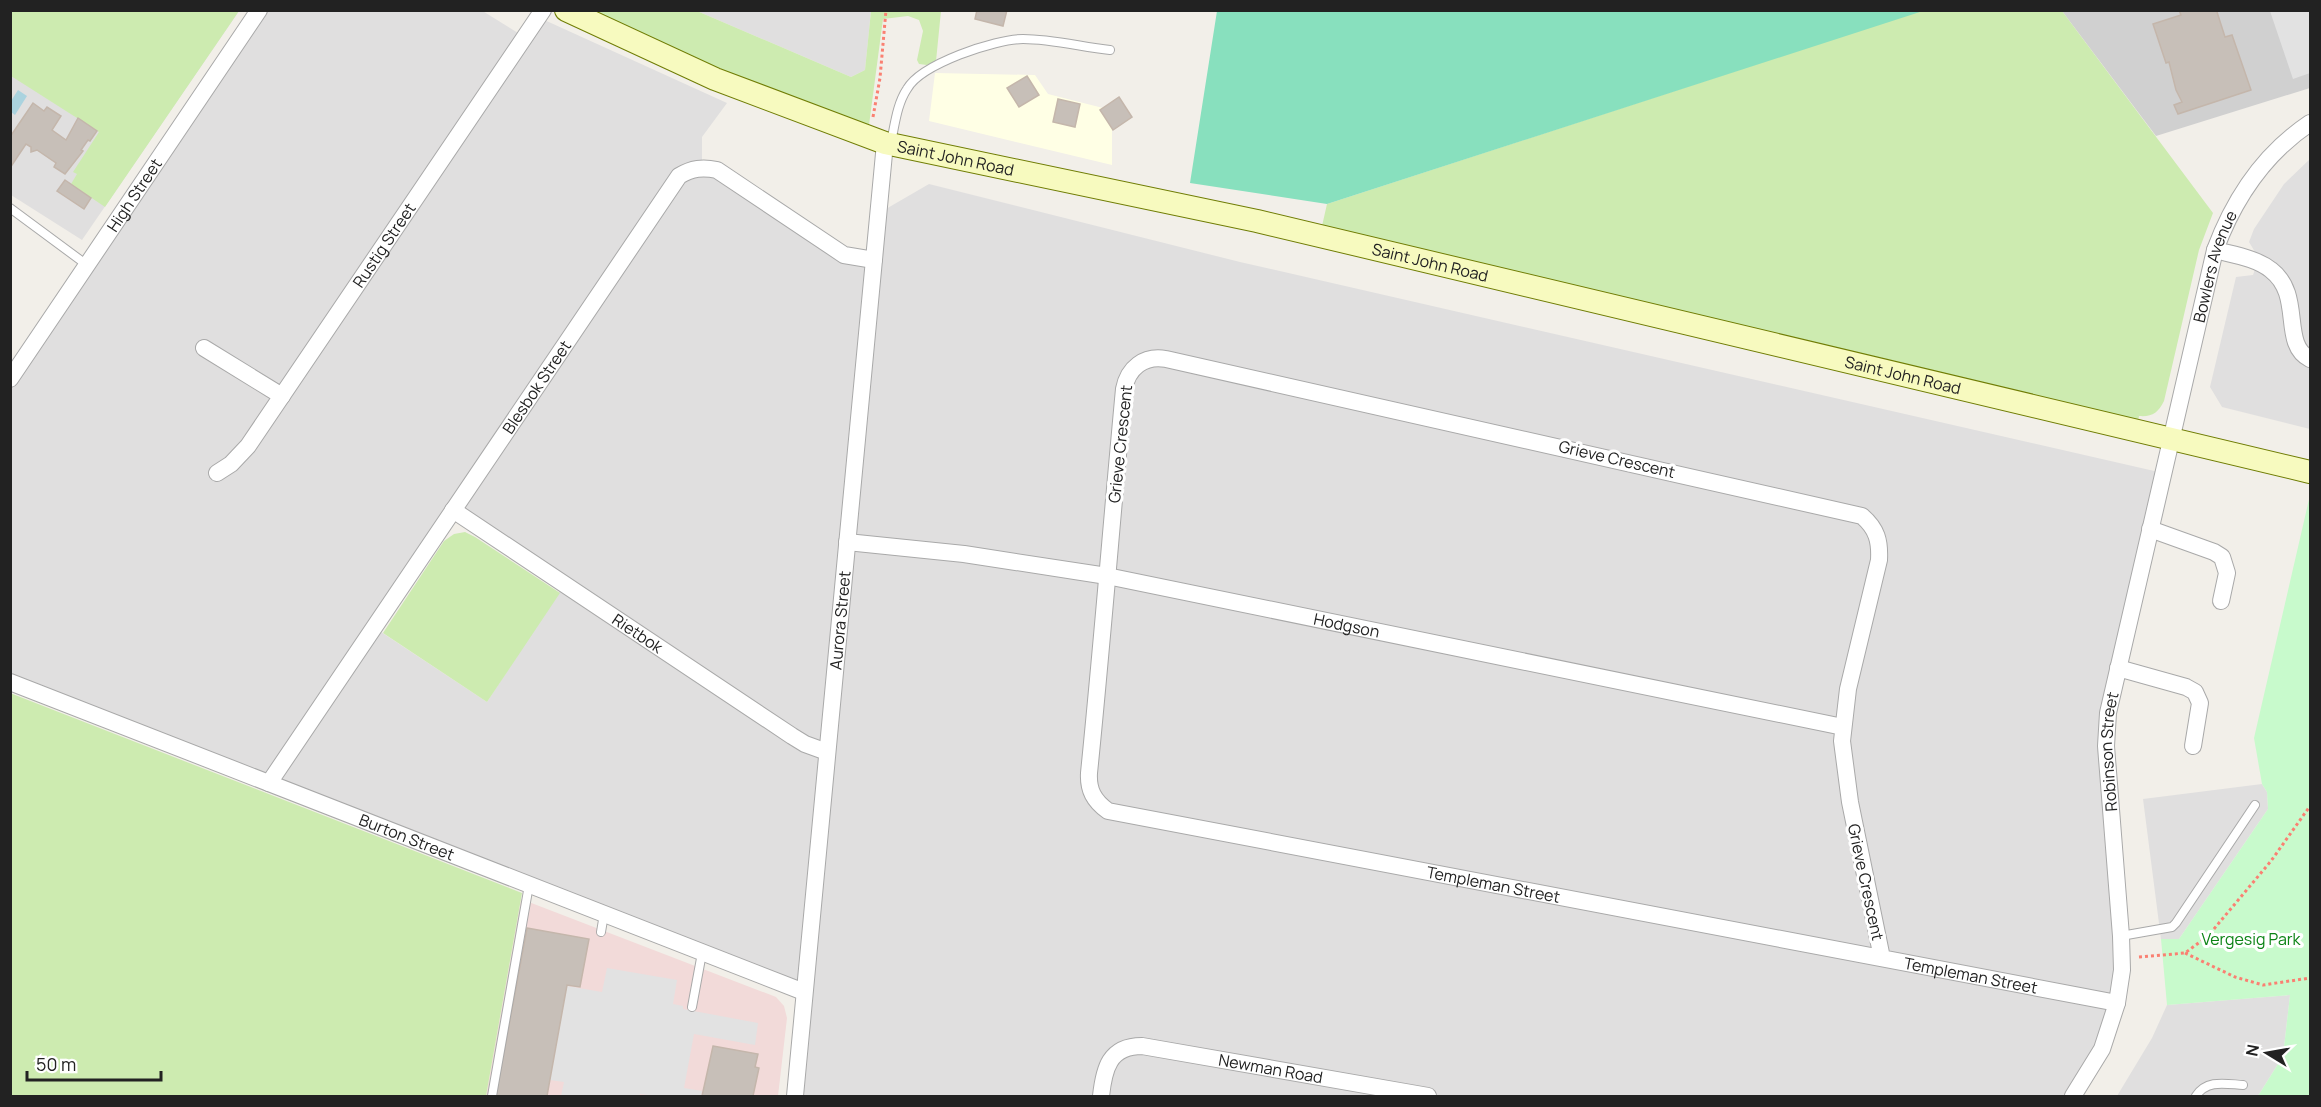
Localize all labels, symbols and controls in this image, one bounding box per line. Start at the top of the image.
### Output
street label: Saint John Road [895,135,1016,181]
street label: High Street [102,154,167,236]
street label: Rustig Street [347,198,420,292]
street label: Bowlers Avenue [2188,206,2242,325]
street label: Saint John Road [1370,238,1491,287]
street label: Blesbok Street [497,336,576,438]
street label: Saint John Road [1843,351,1963,399]
street label: Grieve Crescent [1103,384,1137,504]
street label: Grieve Crescent [1557,435,1677,483]
street label: Aurora Street [824,570,856,671]
street label: Rietbok [608,608,668,659]
street label: Hodgson [1312,608,1382,643]
street label: Robinson Street [2095,690,2124,812]
street label: Burton Street [356,808,458,865]
street label: Grieve Crescent [1843,822,1889,942]
street label: Templeman Street [1425,861,1562,908]
park label: Vergesig Park [2201,928,2302,950]
street label: Templeman Street [1902,952,2039,999]
north arrow [2237,1023,2297,1083]
text: N [2240,1042,2264,1058]
scale bar [27,1044,160,1082]
street label: Newman Road [1217,1049,1325,1088]
text: 50 m [36,1052,76,1076]

